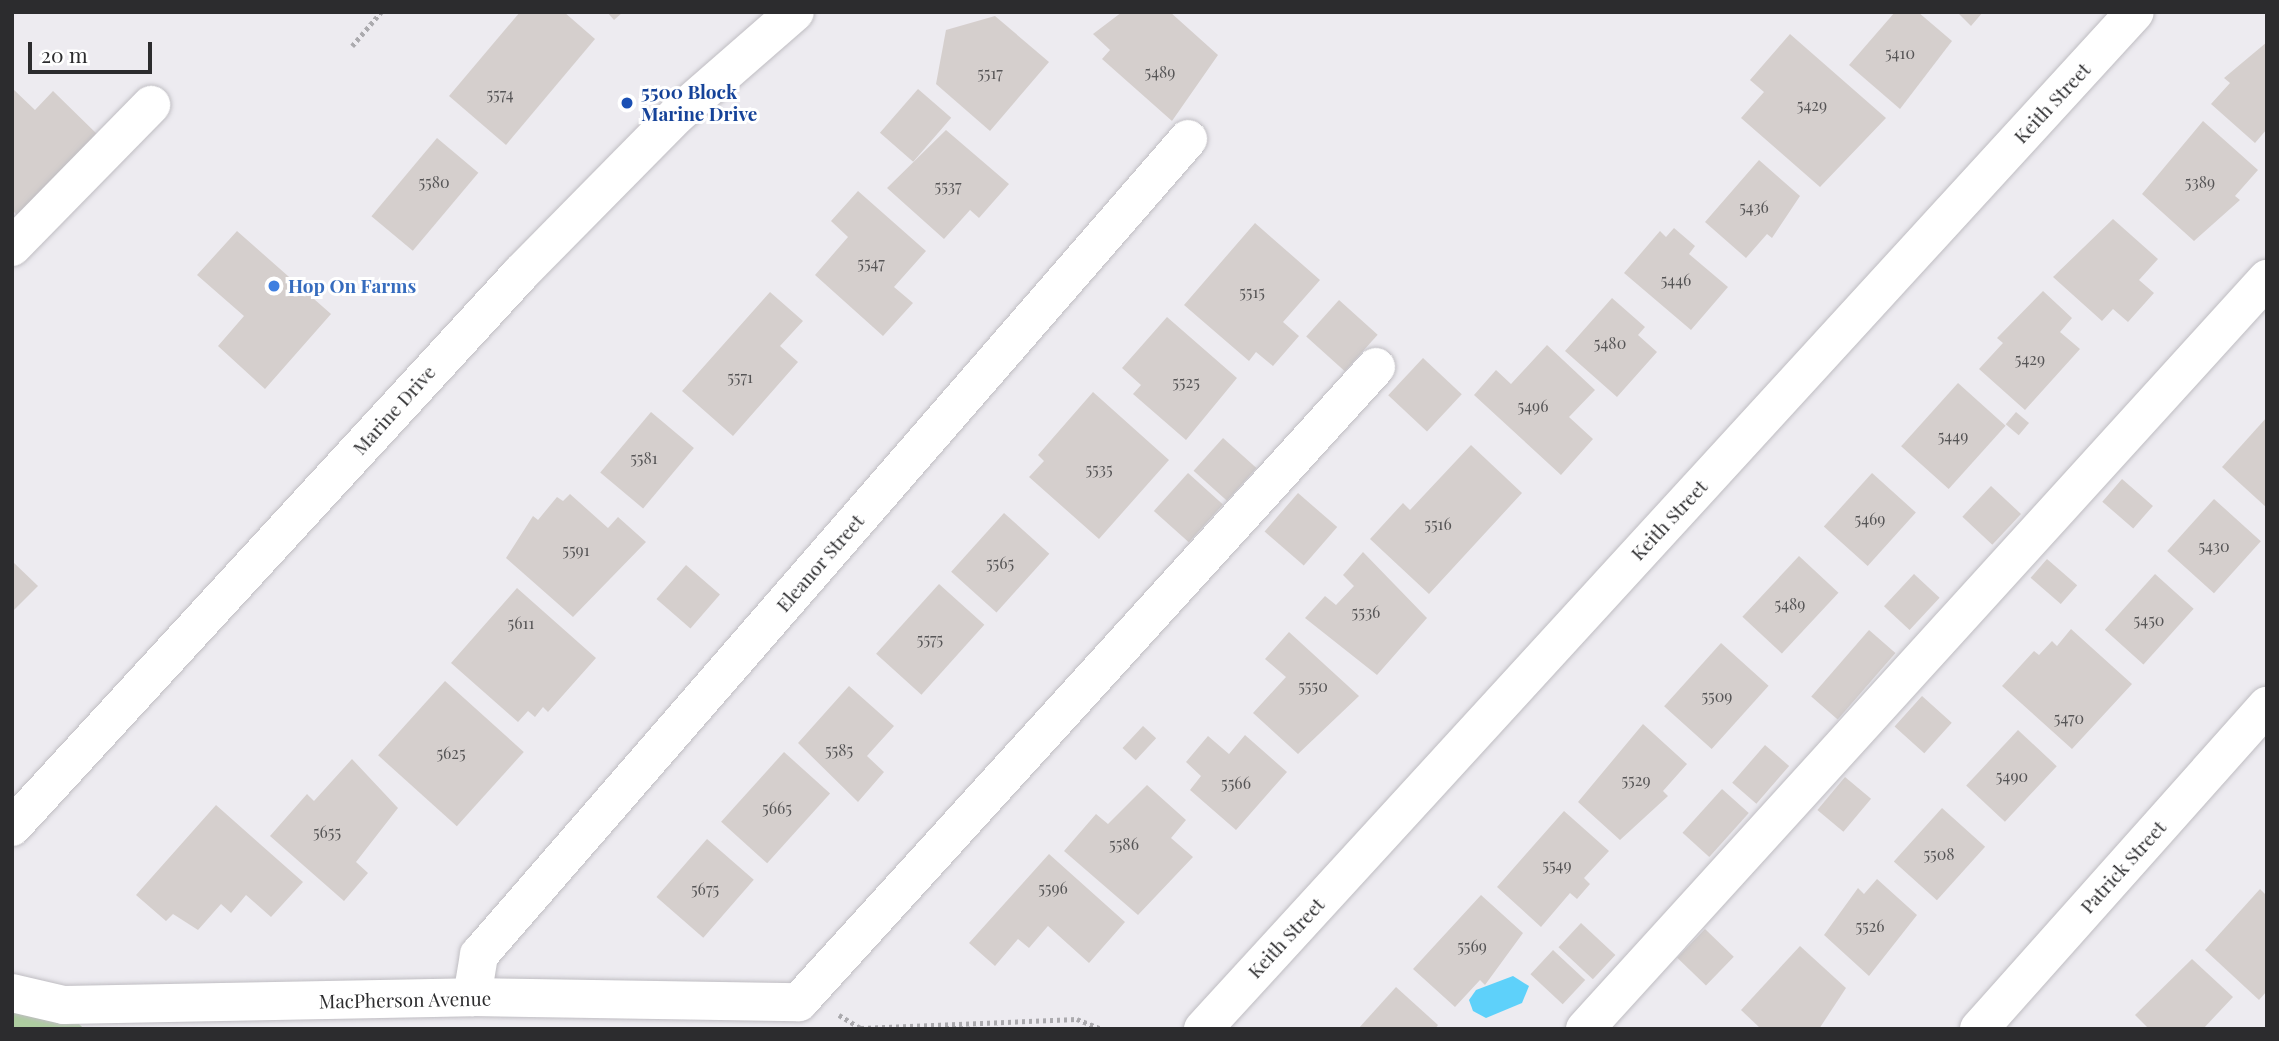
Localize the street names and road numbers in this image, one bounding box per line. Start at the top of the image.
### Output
street label: Keith Street [2009,58,2095,148]
street label: Marine Drive [348,361,440,459]
street label: Keith Street [1626,475,1712,565]
street label: Eleanor Street [771,510,869,616]
street label: Patrick Street [2076,816,2170,918]
street label: Keith Street [1243,893,1329,983]
street label: MacPherson Avenue [318,987,492,1013]

